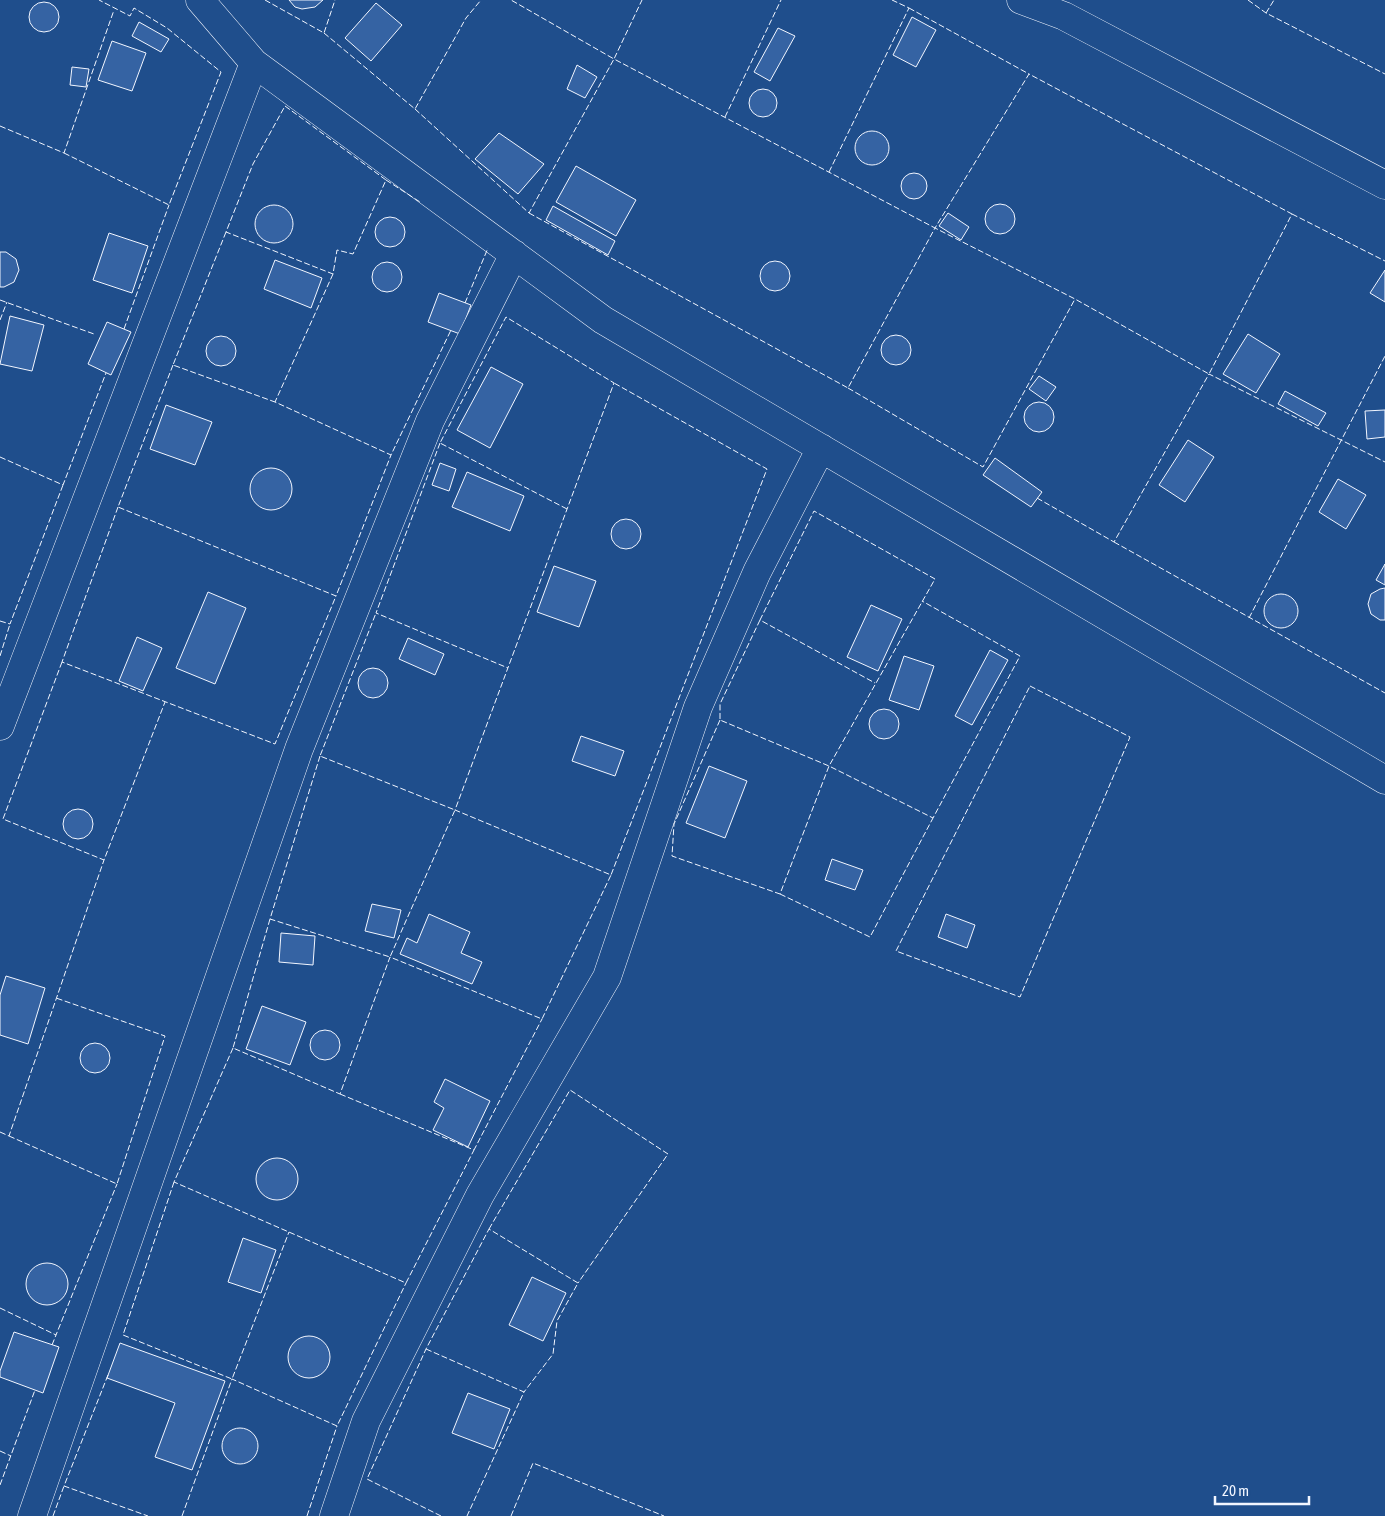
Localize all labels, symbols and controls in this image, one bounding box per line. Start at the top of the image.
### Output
scale bar [1215,1474,1309,1506]
text: 20 m [1222,1482,1249,1499]

